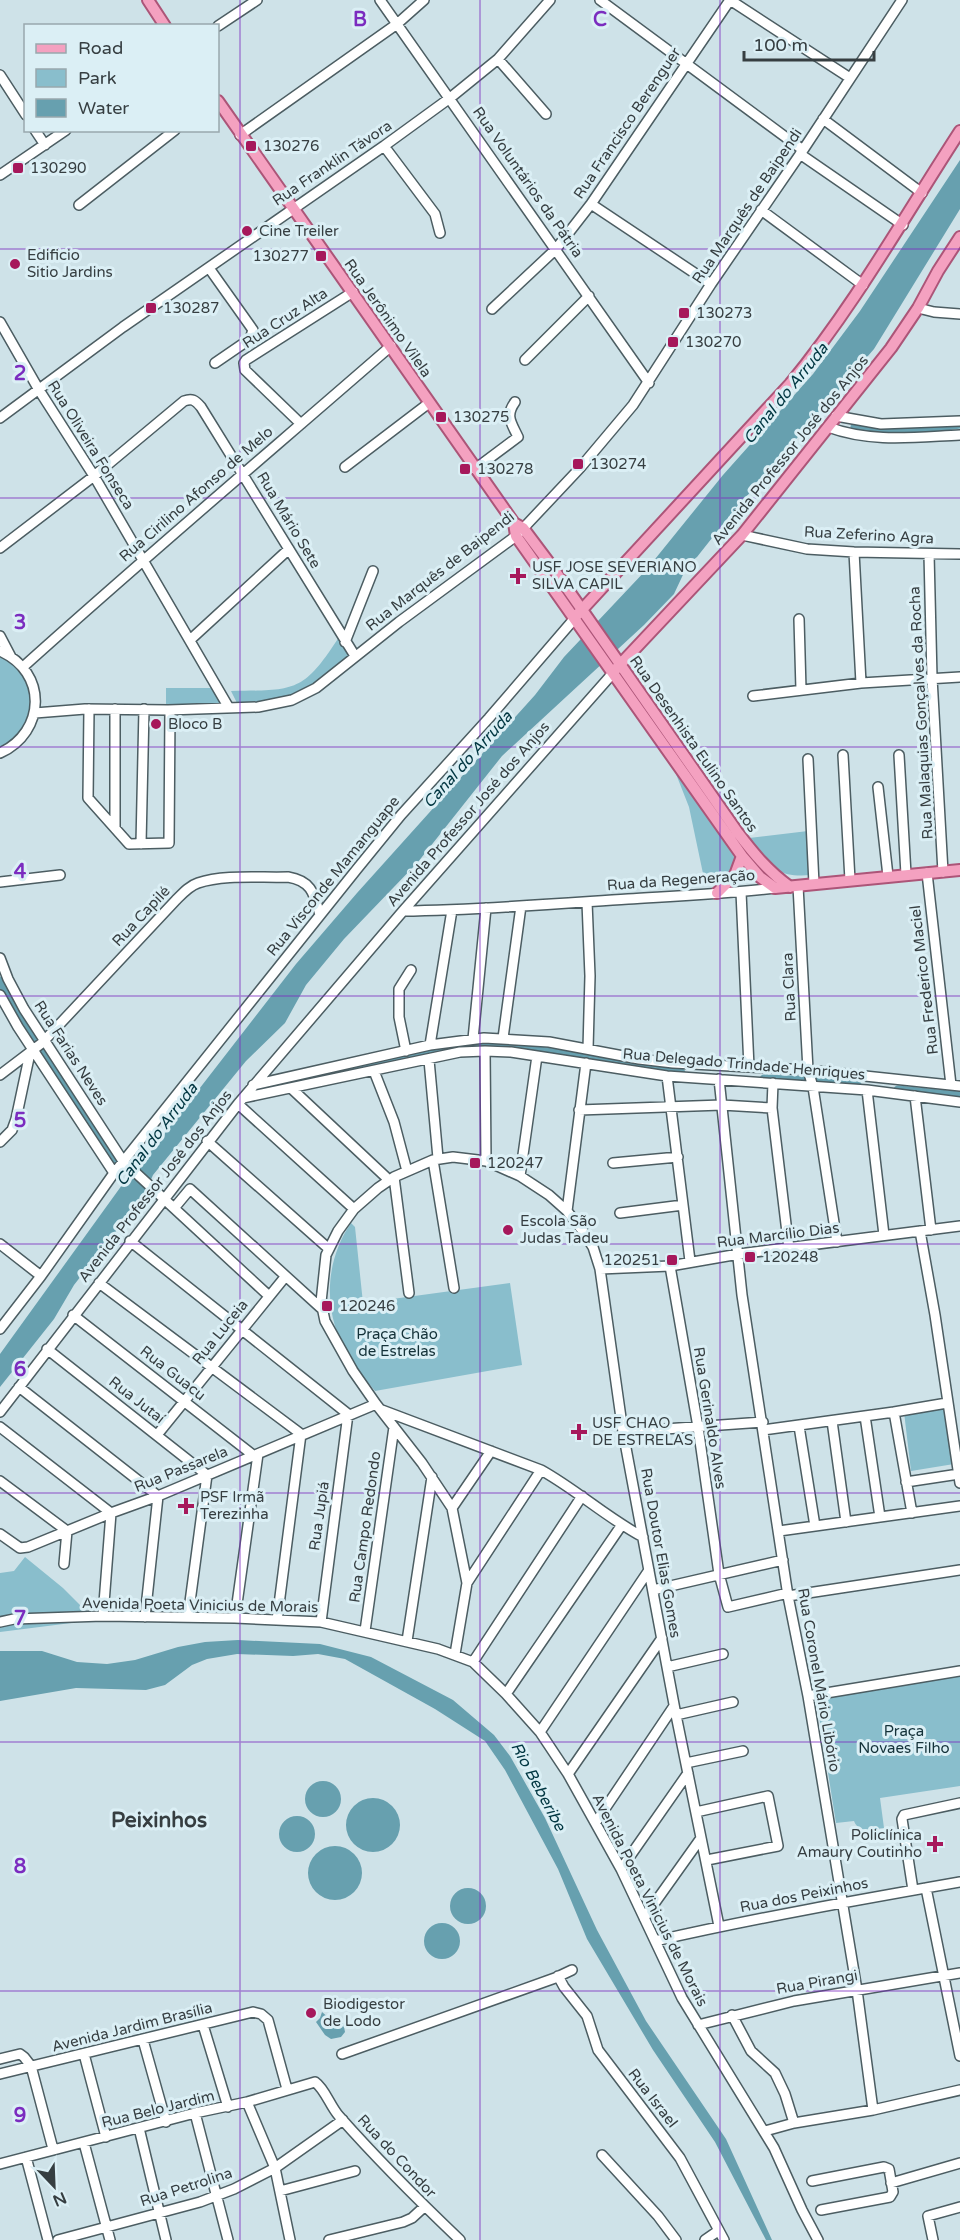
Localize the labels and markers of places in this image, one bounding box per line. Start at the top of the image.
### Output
place label: 130276 [263,137,320,155]
marker: 130276 [244,139,258,153]
place label: 130290 [30,159,87,177]
marker: 130290 [11,161,25,175]
place label: Cine Treiler [259,222,339,240]
marker: Cine Treiler [240,224,254,238]
place label: Edificio Sitio Jardins [27,246,113,281]
place label: 130277 [252,247,309,265]
marker: 130277 [314,249,328,263]
marker: Edificio Sitio Jardins [8,257,22,271]
place label: 130287 [163,299,220,317]
marker: 130287 [144,301,158,315]
place label: 130273 [696,304,753,322]
marker: 130273 [677,306,691,320]
place label: 130270 [685,333,742,351]
marker: 130270 [666,335,680,349]
place label: 130275 [453,408,510,426]
marker: 130275 [434,410,448,424]
place label: 130274 [590,455,647,473]
marker: 130274 [571,457,585,471]
place label: 130278 [477,460,534,478]
marker: 130278 [458,462,472,476]
place label: USF JOSE SEVERIANO SILVA CAPIL [532,558,697,593]
marker: USF JOSE SEVERIANO SILVA CAPIL [509,567,527,585]
place label: Bloco B [168,715,223,733]
marker: Bloco B [149,717,163,731]
place label: 120247 [487,1154,544,1172]
marker: 120247 [468,1156,482,1170]
place label: Escola São Judas Tadeu [520,1212,609,1247]
marker: Escola São Judas Tadeu [501,1223,515,1237]
place label: 120248 [762,1248,819,1266]
marker: 120248 [743,1250,757,1264]
place label: 120251 [603,1251,660,1269]
marker: 120251 [665,1253,679,1267]
place label: 120246 [339,1297,396,1315]
marker: 120246 [320,1299,334,1313]
place label: USF CHAO DE ESTRELAS [592,1414,693,1449]
marker: USF CHAO DE ESTRELAS [570,1423,588,1441]
place label: PSF Irmã Terezinha [200,1488,269,1523]
marker: PSF Irmã Terezinha [177,1497,195,1515]
place label: Policlínica Amaury Coutinho [797,1826,922,1861]
marker: Policlínica Amaury Coutinho [926,1835,944,1853]
place label: Biodigestor de Lodo [323,1995,405,2030]
marker: Biodigestor de Lodo [304,2006,318,2020]

